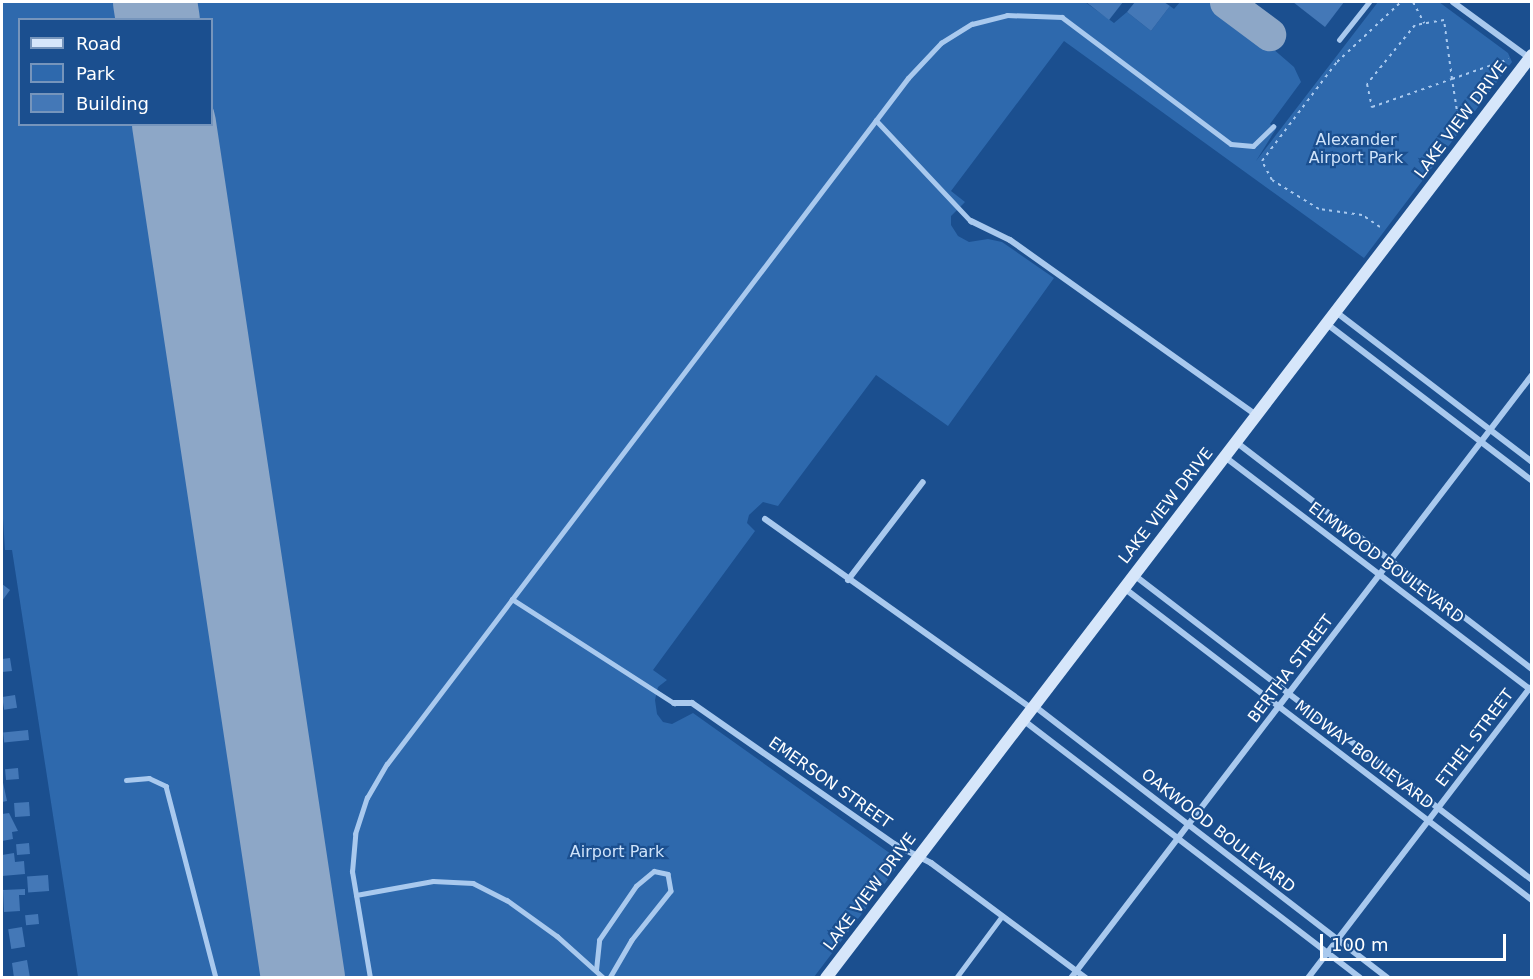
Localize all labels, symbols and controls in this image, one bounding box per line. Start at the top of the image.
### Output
legend [18,18,213,126]
text: Road [76,33,121,54]
street label: LAKE VIEW DRIVE [1411,58,1511,182]
text: Park [76,63,115,84]
text: Building [76,93,149,114]
park label: Alexander Airport Park [1309,130,1403,168]
street label: LAKE VIEW DRIVE [1115,444,1217,568]
street label: ELMWOOD BOULEVARD [1305,498,1467,628]
street label: BERTHA STREET [1244,611,1338,727]
street label: ETHEL STREET [1432,685,1518,791]
street label: MIDWAY BOULEVARD [1291,697,1437,813]
street label: EMERSON STREET [765,733,895,833]
street label: OAKWOOD BOULEVARD [1137,765,1299,897]
street label: LAKE VIEW DRIVE [820,830,920,954]
park label: Airport Park [570,842,664,862]
scale bar [1323,922,1509,960]
text: 100 m [1331,934,1389,955]

